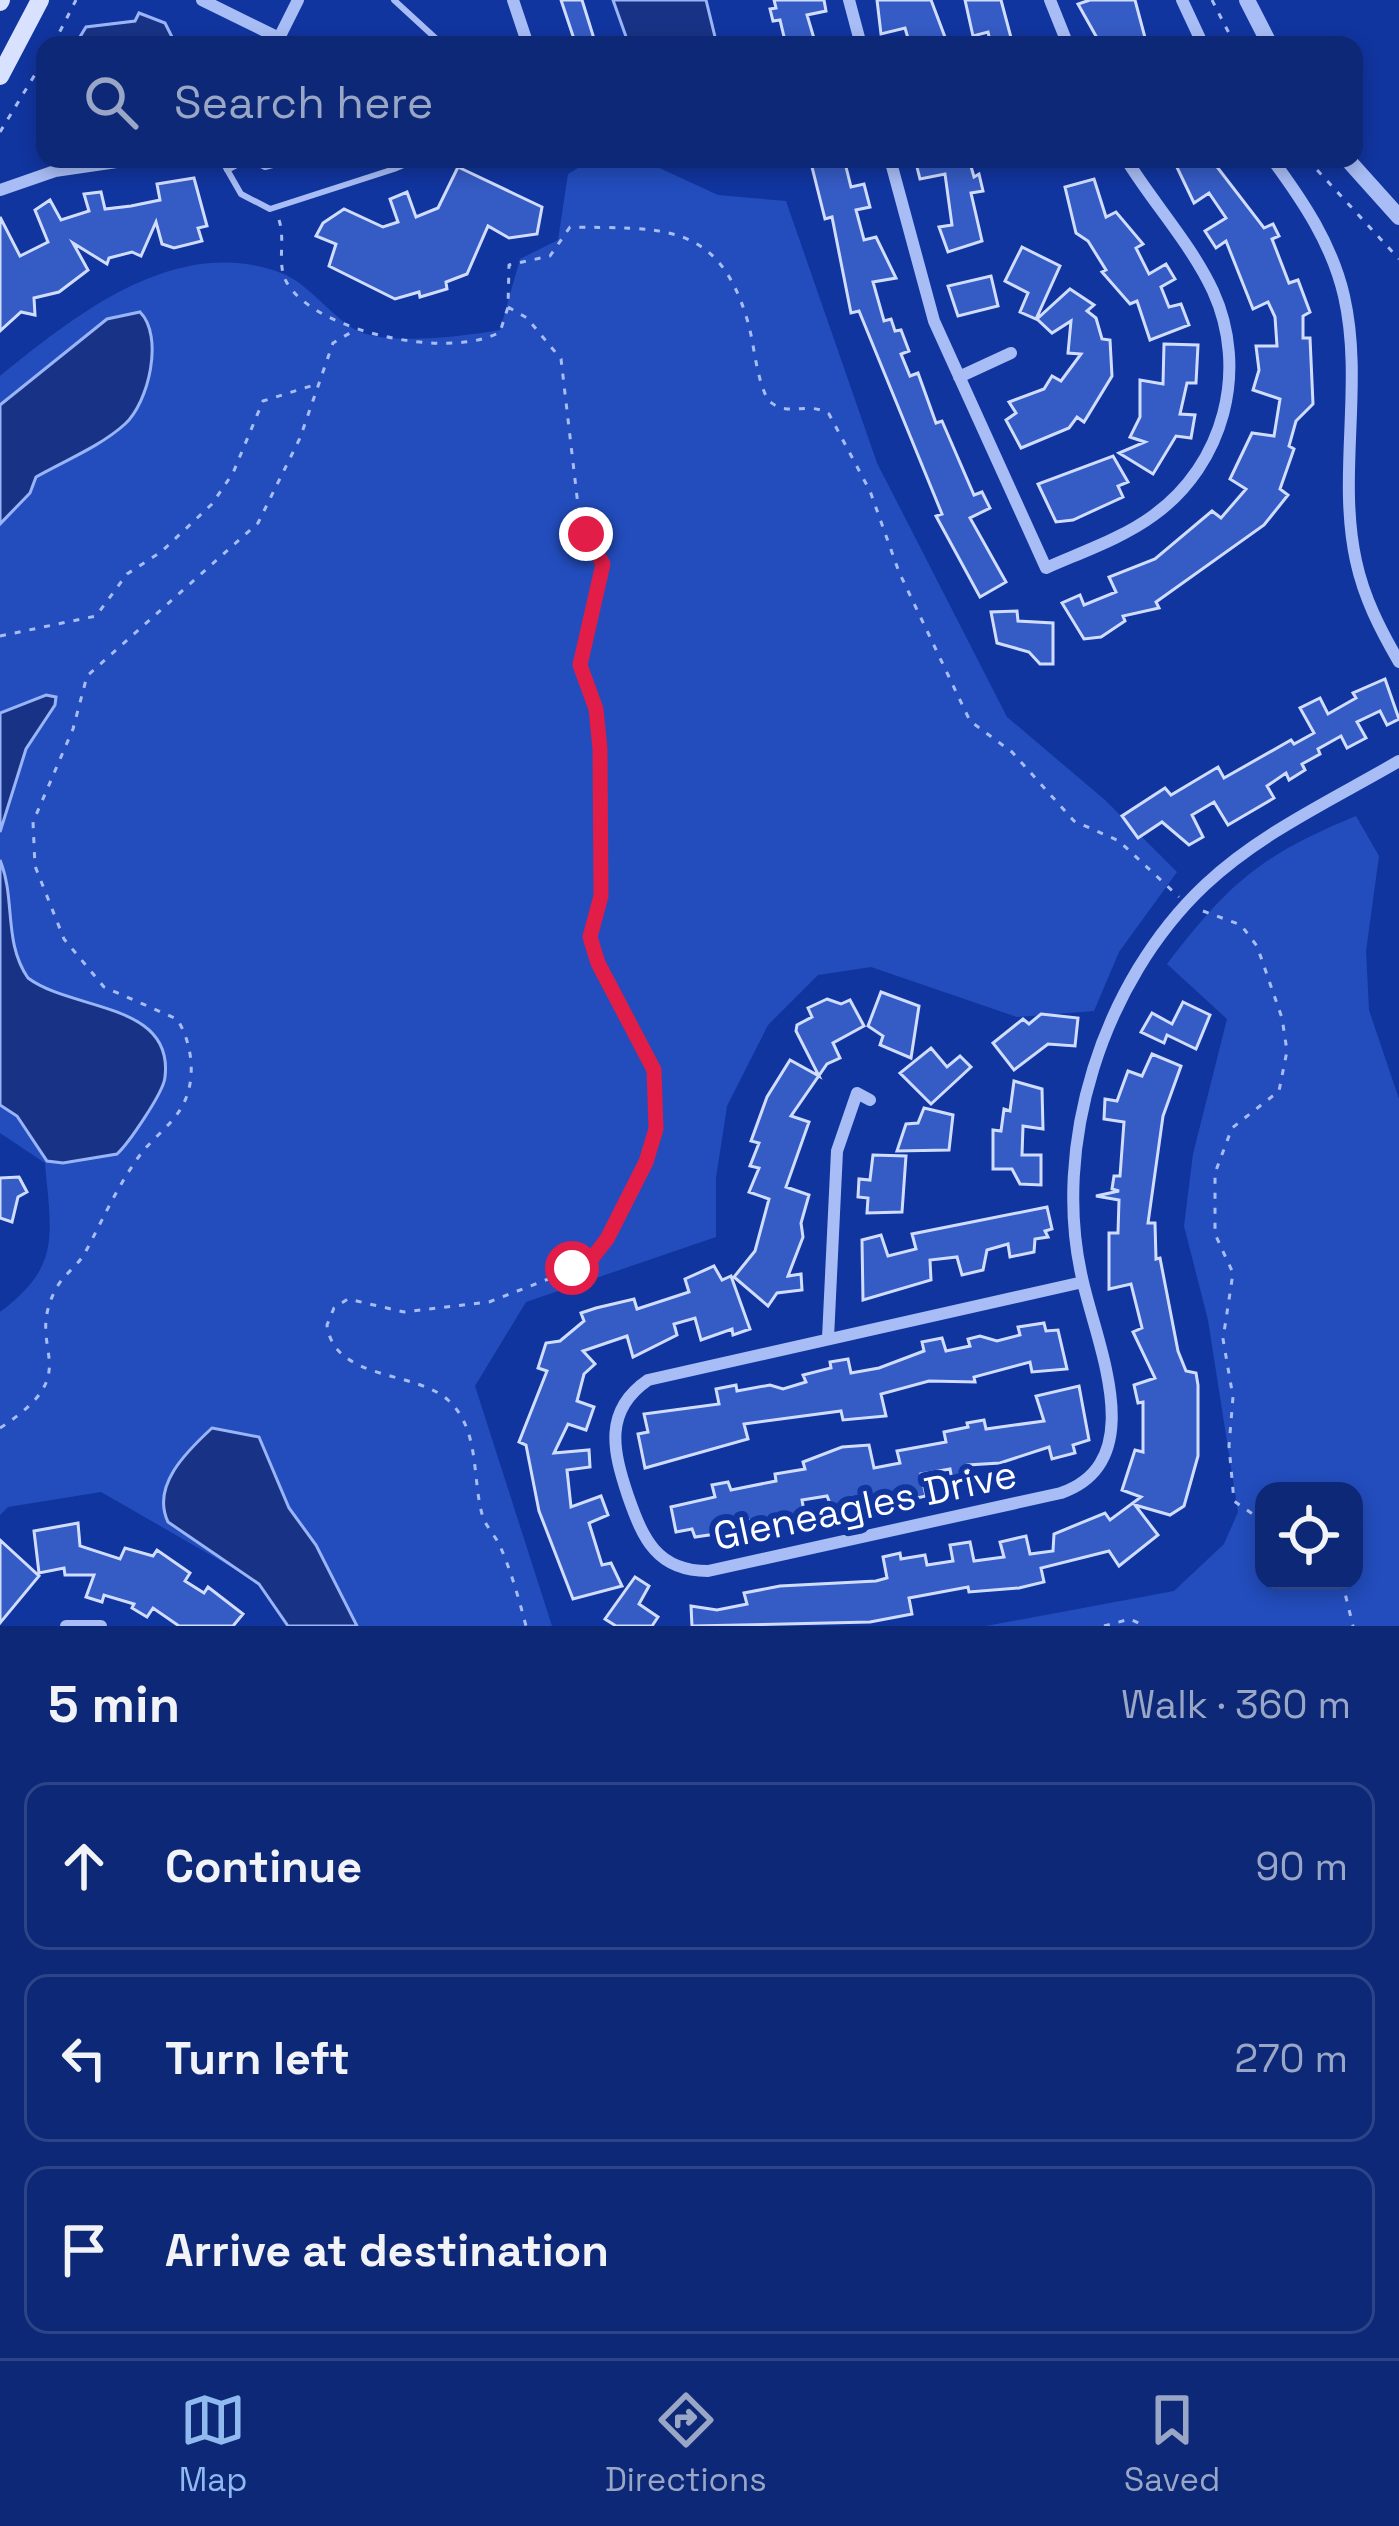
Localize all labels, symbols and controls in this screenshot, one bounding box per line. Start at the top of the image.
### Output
search box [36,36,1363,168]
icon: search [78,69,144,135]
text: Search here [174,74,433,131]
route end [559,507,613,561]
route start [545,1241,599,1295]
street label: Gleneagles Drive [709,1449,1021,1561]
map controls [1255,1482,1363,1590]
button: locate [1255,1482,1363,1590]
text: 5 min [48,1672,180,1737]
text: Walk · 360 m [1121,1680,1351,1729]
icon: ahead [51,1833,117,1899]
text: Continue [165,1838,362,1895]
text: 90 m [1256,1842,1348,1891]
icon: left [51,2025,117,2091]
text: Turn left [165,2030,350,2087]
text: 270 m [1235,2034,1348,2083]
icon: arrive [51,2217,117,2283]
text: Arrive at destination [165,2222,609,2279]
tab: Map [179,2387,247,2501]
tab: Directions [605,2387,767,2501]
tab: Saved [1124,2387,1220,2501]

